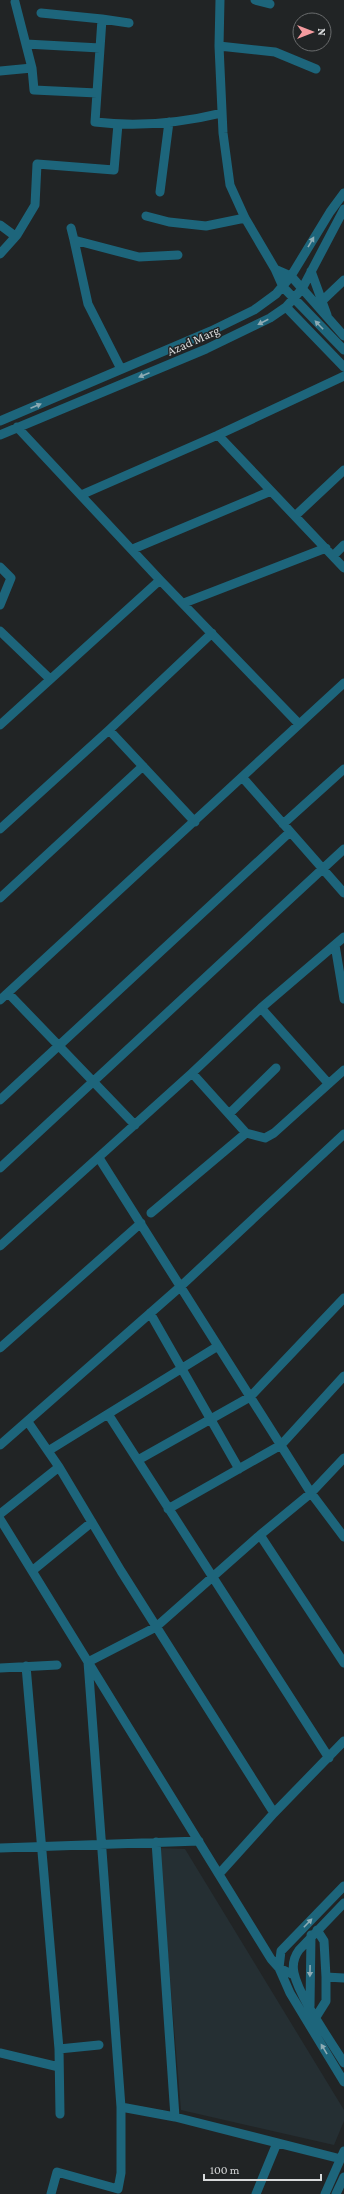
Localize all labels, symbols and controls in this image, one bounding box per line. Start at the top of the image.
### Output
north arrow [292,12,332,52]
text: N [316,28,328,36]
one-way arrow [308,236,315,248]
one-way arrow [257,319,269,325]
one-way arrow [314,320,324,330]
street label: Azad Marg [165,322,222,359]
one-way arrow [139,372,150,378]
one-way arrow [31,402,43,408]
one-way arrow [303,1918,313,1928]
one-way arrow [307,1965,313,1978]
one-way arrow [320,2043,327,2055]
scale bar [204,2156,321,2182]
text: 100 m [210,2163,240,2177]

